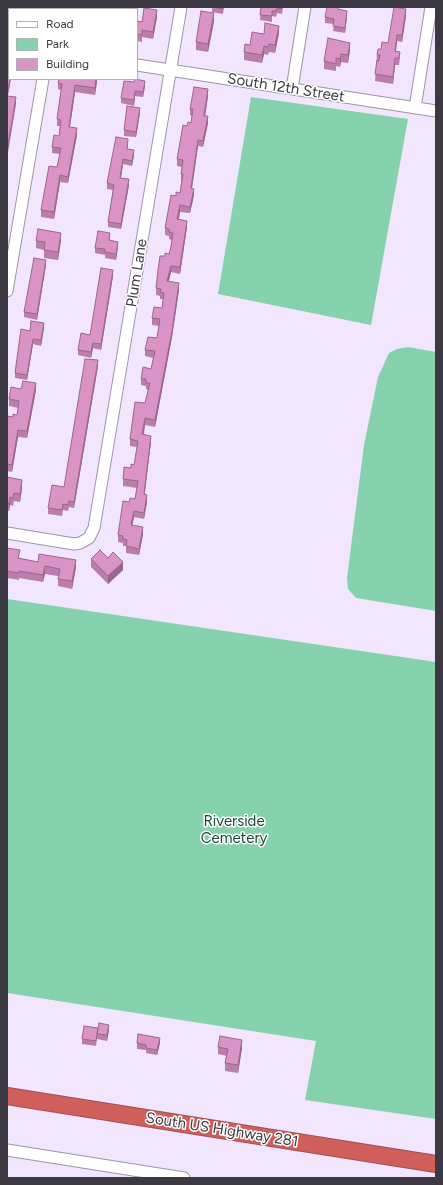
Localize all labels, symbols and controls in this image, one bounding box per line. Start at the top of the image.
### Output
legend [8,8,138,80]
text: Road [46,17,74,31]
text: Park [46,37,69,51]
text: Building [46,57,89,71]
street label: South 12th Street [226,70,346,106]
street label: Plum Lane [123,238,151,308]
park label: Riverside Cemetery [201,813,267,848]
street label: South US Highway 281 [145,1109,299,1151]

